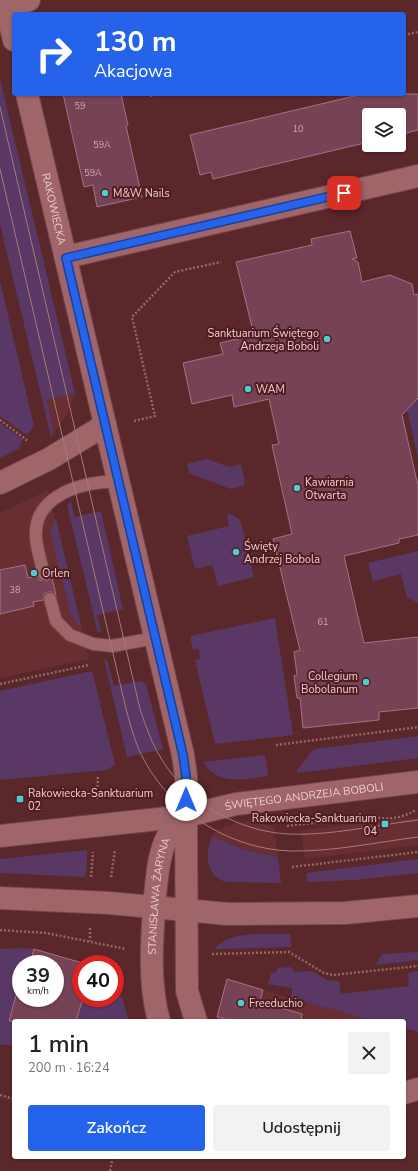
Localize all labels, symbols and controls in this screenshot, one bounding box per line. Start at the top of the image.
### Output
text: 130 m [94,23,177,61]
icon: right [28,28,80,80]
text: Akacjowa [94,59,173,83]
house number: 59 [75,100,85,112]
map controls [362,108,406,152]
button: layers [362,108,406,152]
house number: 10 [293,123,303,135]
house number: 59A [93,139,111,151]
house number: 59A [84,167,102,179]
street label: RAKOWIECKA [38,171,69,246]
pin [327,176,361,210]
icon: arrive [333,182,355,204]
place label: M&W Nails [113,186,170,201]
marker: M&W Nails [100,188,110,198]
place label: Sanktuarium Świętego Andrzeja Boboli [207,325,319,354]
marker: Sanktuarium Świętego Andrzeja Boboli [322,334,332,344]
place label: WAM [256,382,285,397]
marker: WAM [243,384,253,394]
place label: Kawiarnia Otwarta [305,475,354,503]
marker: Kawiarnia Otwarta [292,483,302,493]
place label: Święty Andrzej Bobola [244,538,320,567]
marker: Święty Andrzej Bobola [231,547,241,557]
place label: Orlen [42,566,70,581]
marker: Orlen [29,568,39,578]
house number: 38 [10,584,20,596]
house number: 61 [318,616,328,628]
place label: Collegium Bobolanum [301,669,358,697]
marker: Collegium Bobolanum [361,677,371,687]
position arrow [165,779,207,821]
street label: ŚWIĘTEGO ANDRZEJA BOBOLI [223,779,384,814]
place label: Rakowiecka-Sanktuarium 02 [28,786,153,814]
marker: Rakowiecka-Sanktuarium 02 [15,794,25,804]
place label: Rakowiecka-Sanktuarium 04 [252,811,377,839]
marker: Rakowiecka-Sanktuarium 04 [380,819,390,829]
street label: STANISŁAWA ŻARYNA [145,835,174,955]
speed limit sign: 40 [72,955,124,1007]
text: 39 [26,962,50,989]
text: km/h [27,984,49,998]
place label: Freeduchio [249,996,303,1011]
marker: Freeduchio [236,998,246,1008]
text: 1 min [28,1028,89,1060]
button: close [348,1032,390,1074]
text: 200 m · 16:24 [28,1059,110,1077]
button: Zakończ [28,1105,205,1151]
button: Udostępnij [213,1105,390,1151]

